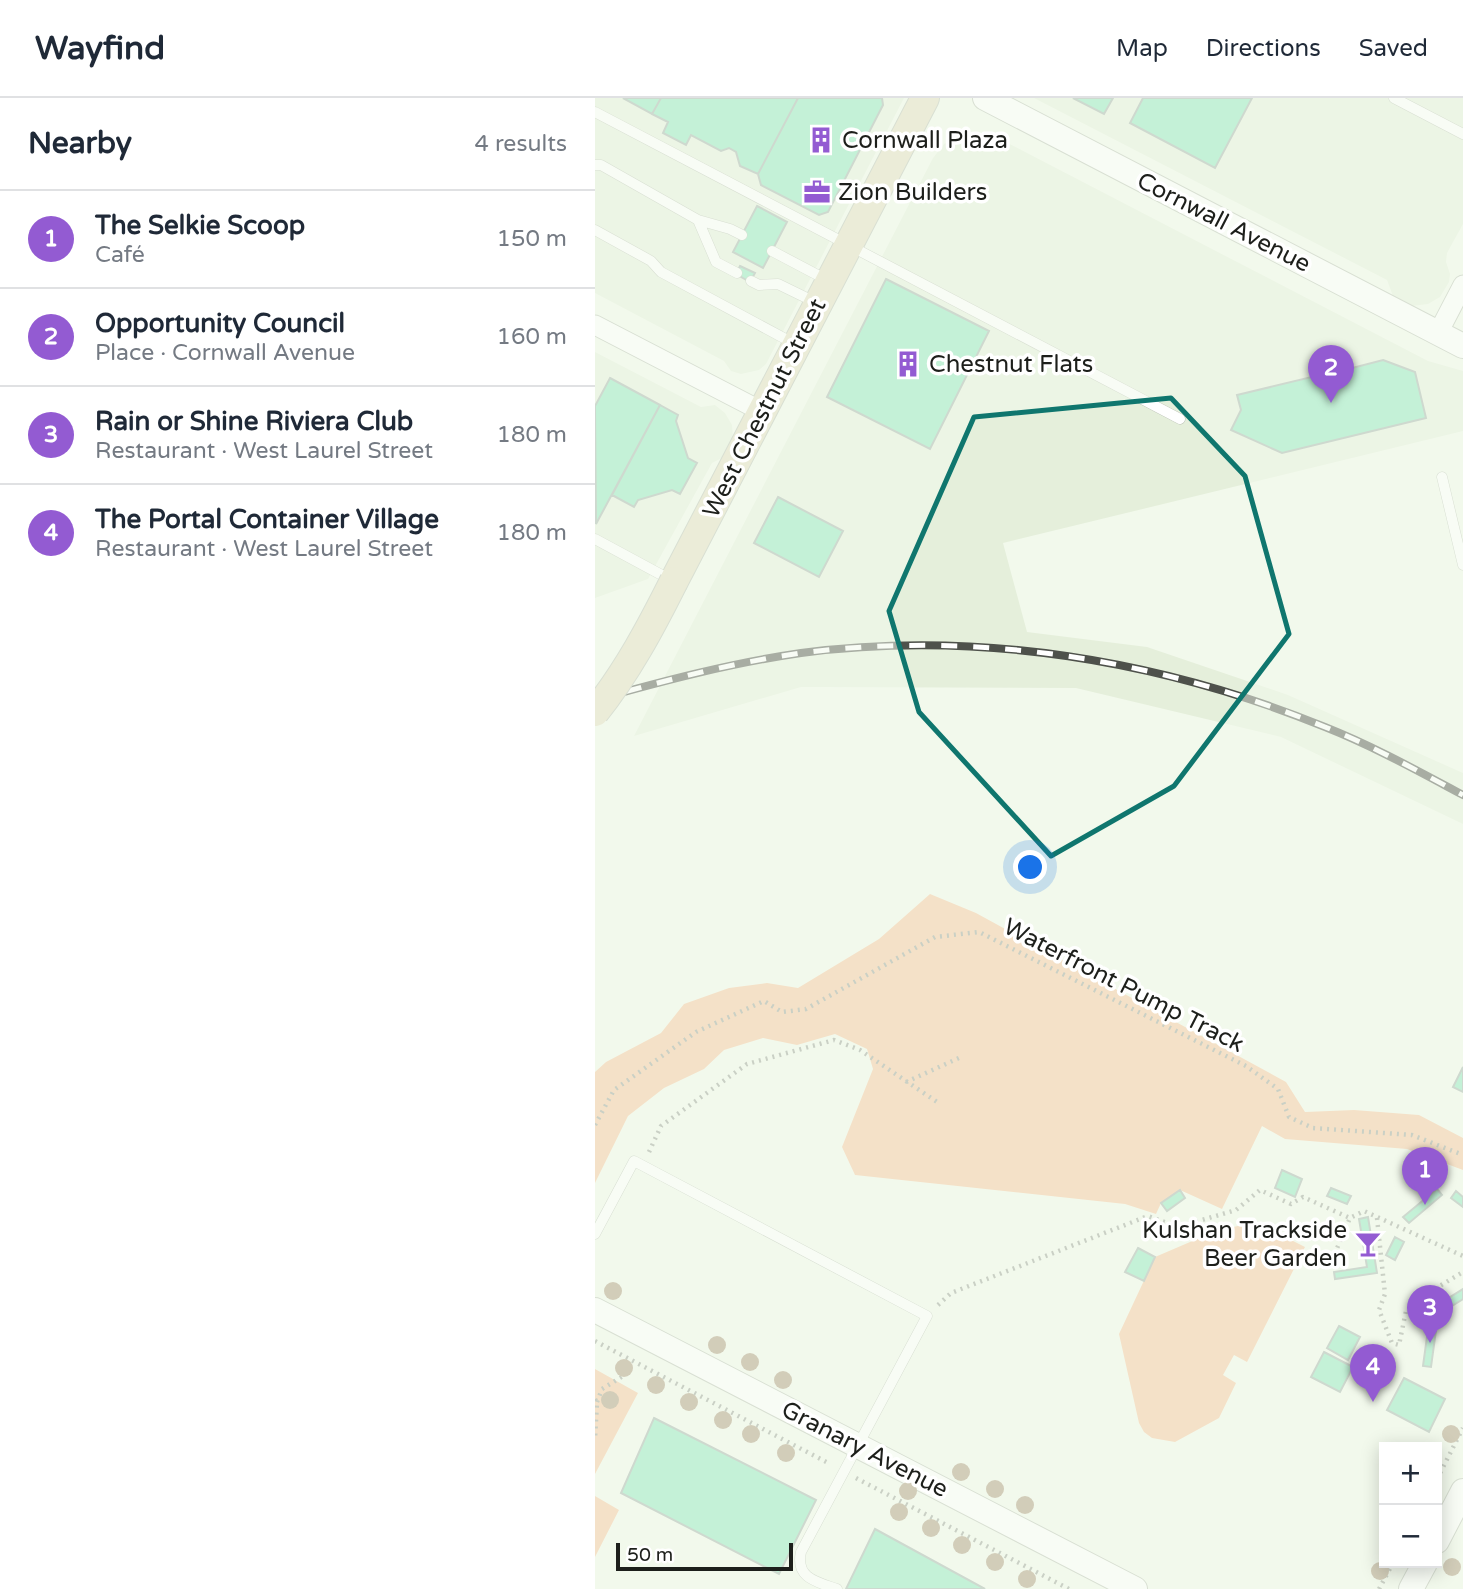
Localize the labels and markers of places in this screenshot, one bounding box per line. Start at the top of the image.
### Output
building icon: Cornwall Plaza [806,125,836,155]
place label: Cornwall Plaza [842,126,1008,155]
office icon: Zion Builders [802,177,832,207]
place label: Zion Builders [838,178,987,207]
pin: 2 [1308,345,1354,403]
building icon: Chestnut Flats [893,349,923,379]
place label: Chestnut Flats [929,350,1093,379]
pin: 1 [1402,1147,1448,1205]
place label: Kulshan Trackside Beer Garden [1142,1216,1347,1273]
bar icon: Kulshan Trackside Beer Garden [1353,1229,1383,1259]
pin: 3 [1407,1285,1453,1343]
pin: 4 [1350,1344,1396,1402]

